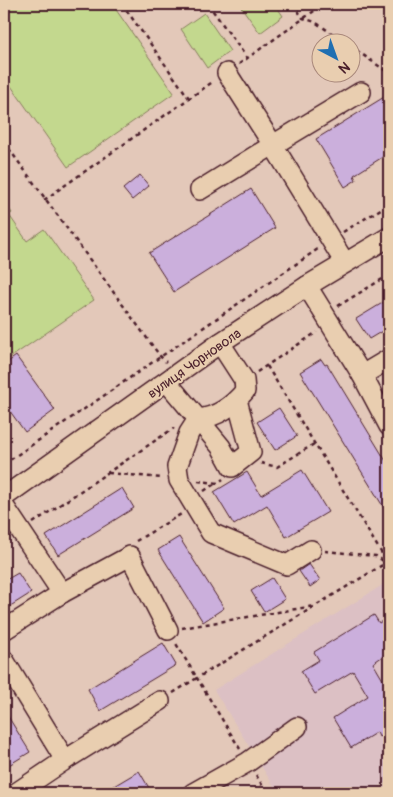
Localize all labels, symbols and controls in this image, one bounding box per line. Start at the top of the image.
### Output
north arrow [310,32,360,82]
text: N [335,58,353,77]
street label: вулиця Чорновола [144,325,244,402]

